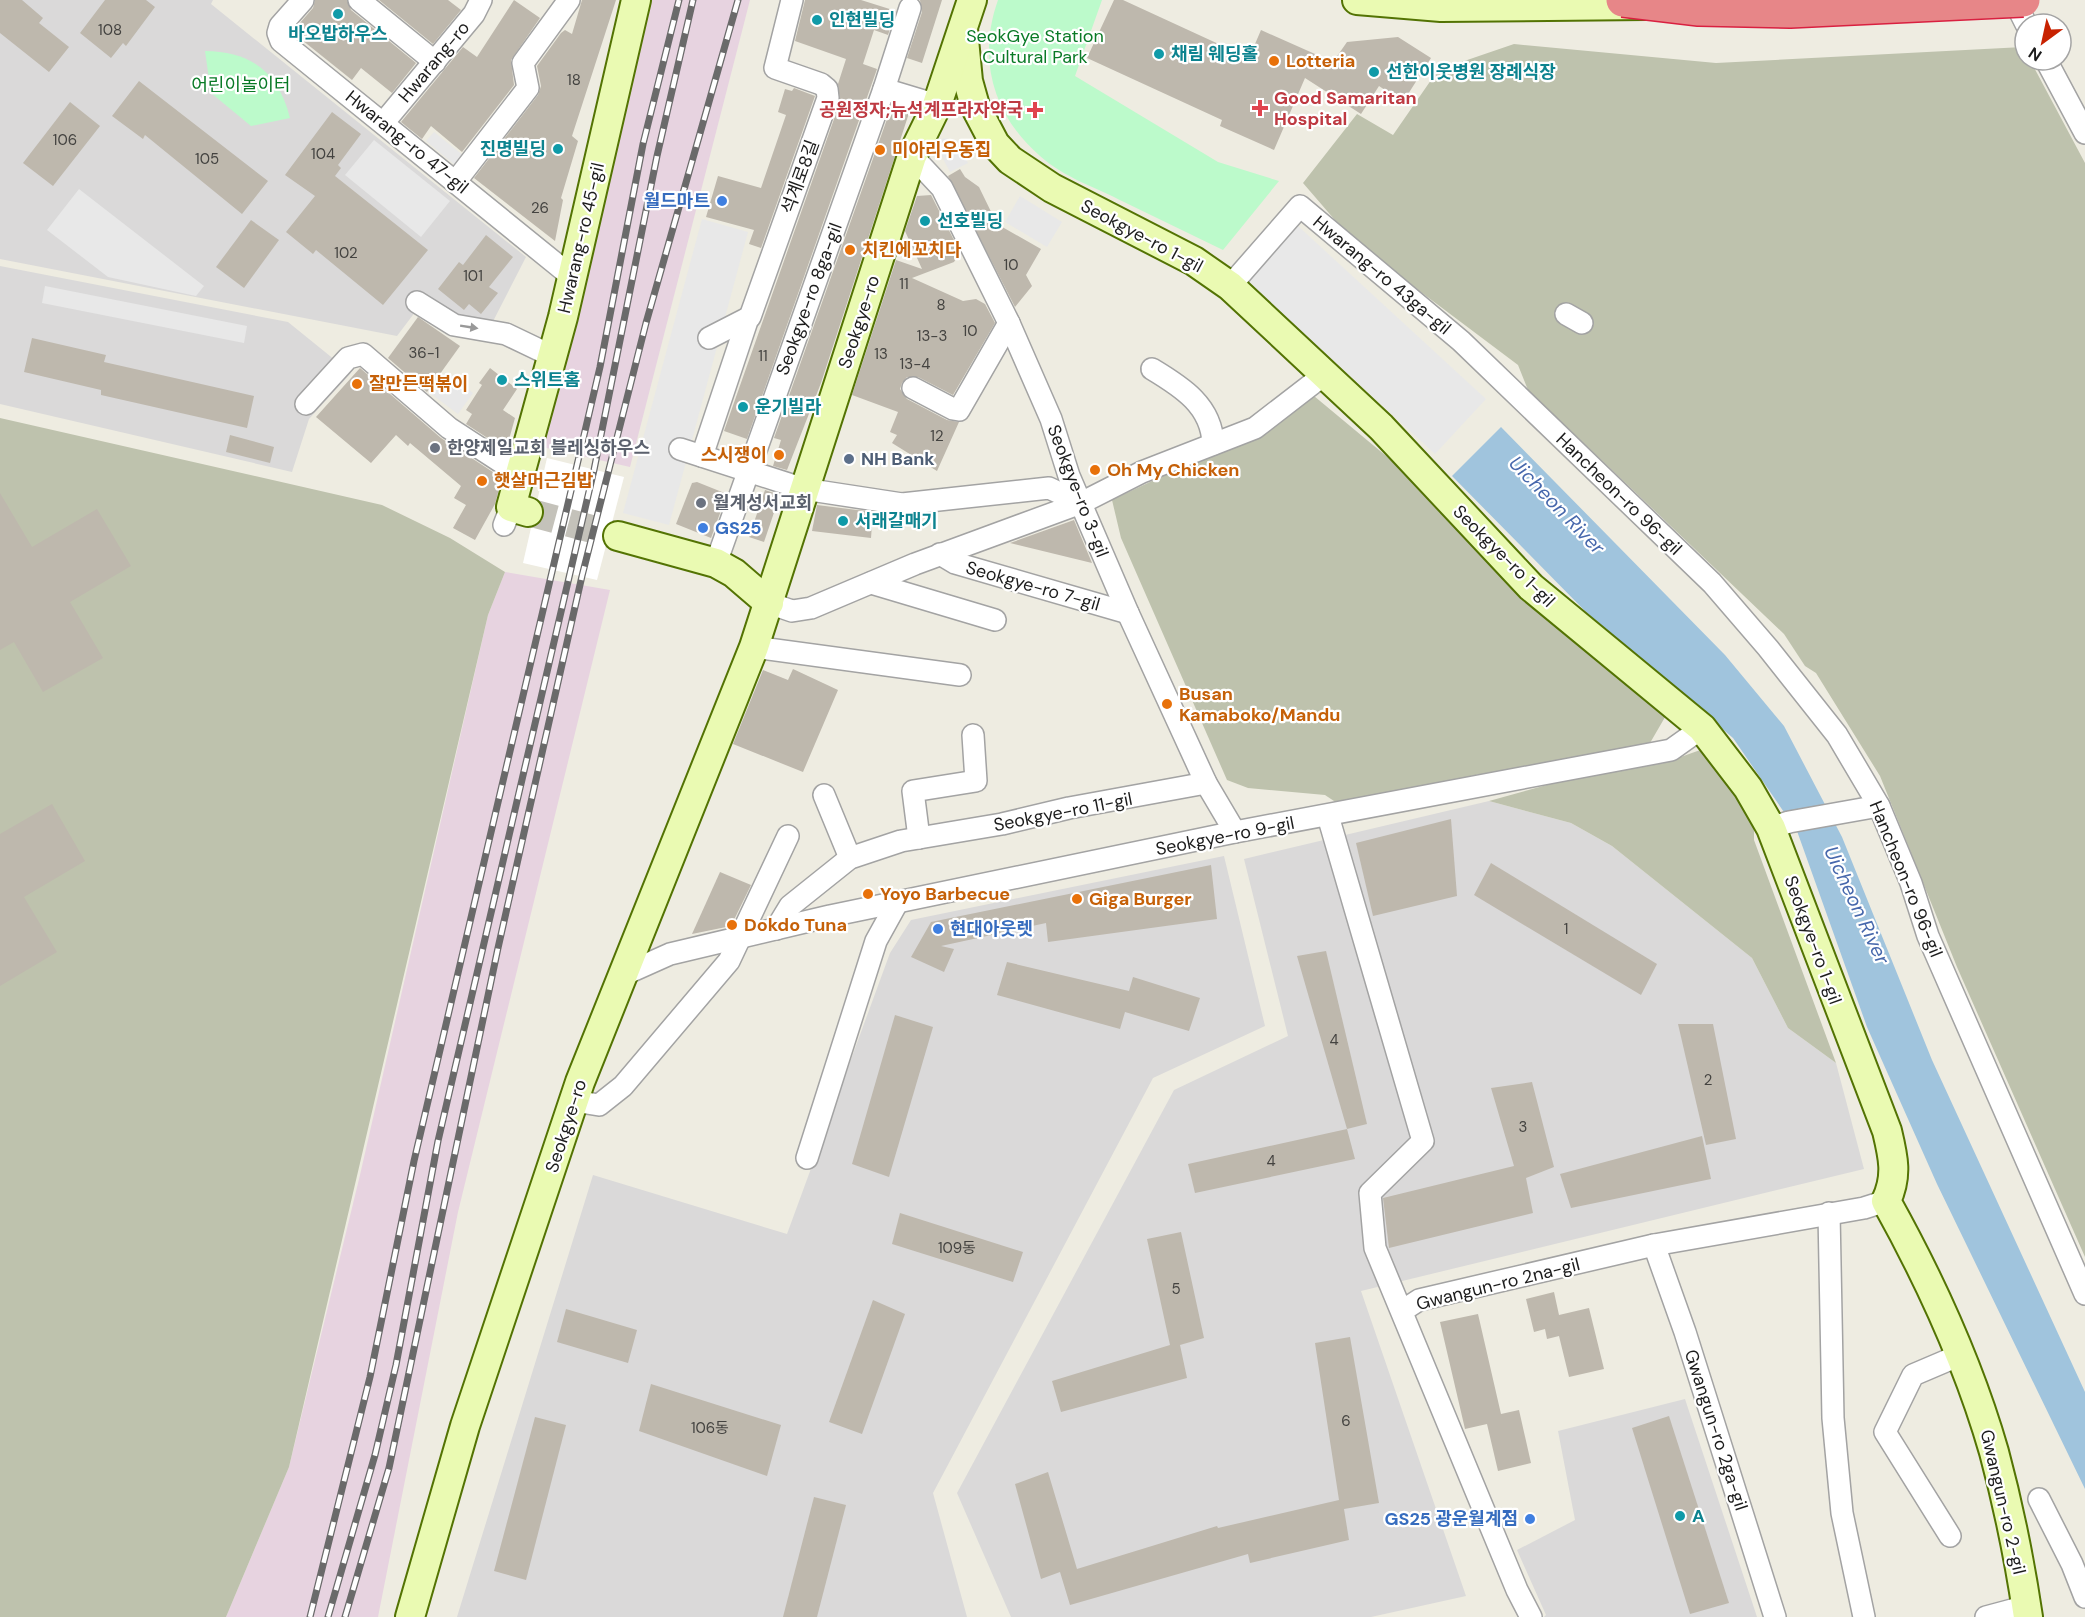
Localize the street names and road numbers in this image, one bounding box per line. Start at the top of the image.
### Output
street label: Hwarang-ro [393,16,475,108]
street label: Hwarang-ro 47-gil [340,85,474,199]
street label: 석계로8길 [776,137,824,217]
street label: Hwarang-ro 45-gil [552,160,610,316]
street label: Seokgye-ro 1-gil [1077,194,1207,278]
street label: Hwarang-ro 43ga-gil [1308,210,1456,340]
street label: Seokgye-ro 8ga-gil [770,220,848,378]
street label: Seokgye-ro [833,272,885,372]
street label: Seokgye-ro 3-gil [1042,421,1114,561]
street label: Hancheon-ro 96-gil [1551,428,1687,560]
street label: Seokgye-ro 1-gil [1448,500,1560,612]
street label: Seokgye-ro 7-gil [963,555,1103,617]
street label: Seokgye-ro 11-gil [992,787,1134,837]
street label: Hancheon-ro 96-gil [1864,797,1948,961]
street label: Seokgye-ro 9-gil [1154,811,1296,861]
street label: Seokgye-ro 1-gil [1779,872,1847,1008]
street label: Seokgye-ro [540,1076,592,1176]
street label: Gwangun-ro 2na-gil [1414,1252,1582,1316]
street label: Gwangun-ro 2ga-gil [1679,1347,1753,1513]
street label: Gwangun-ro 2-gil [1975,1427,2031,1577]

